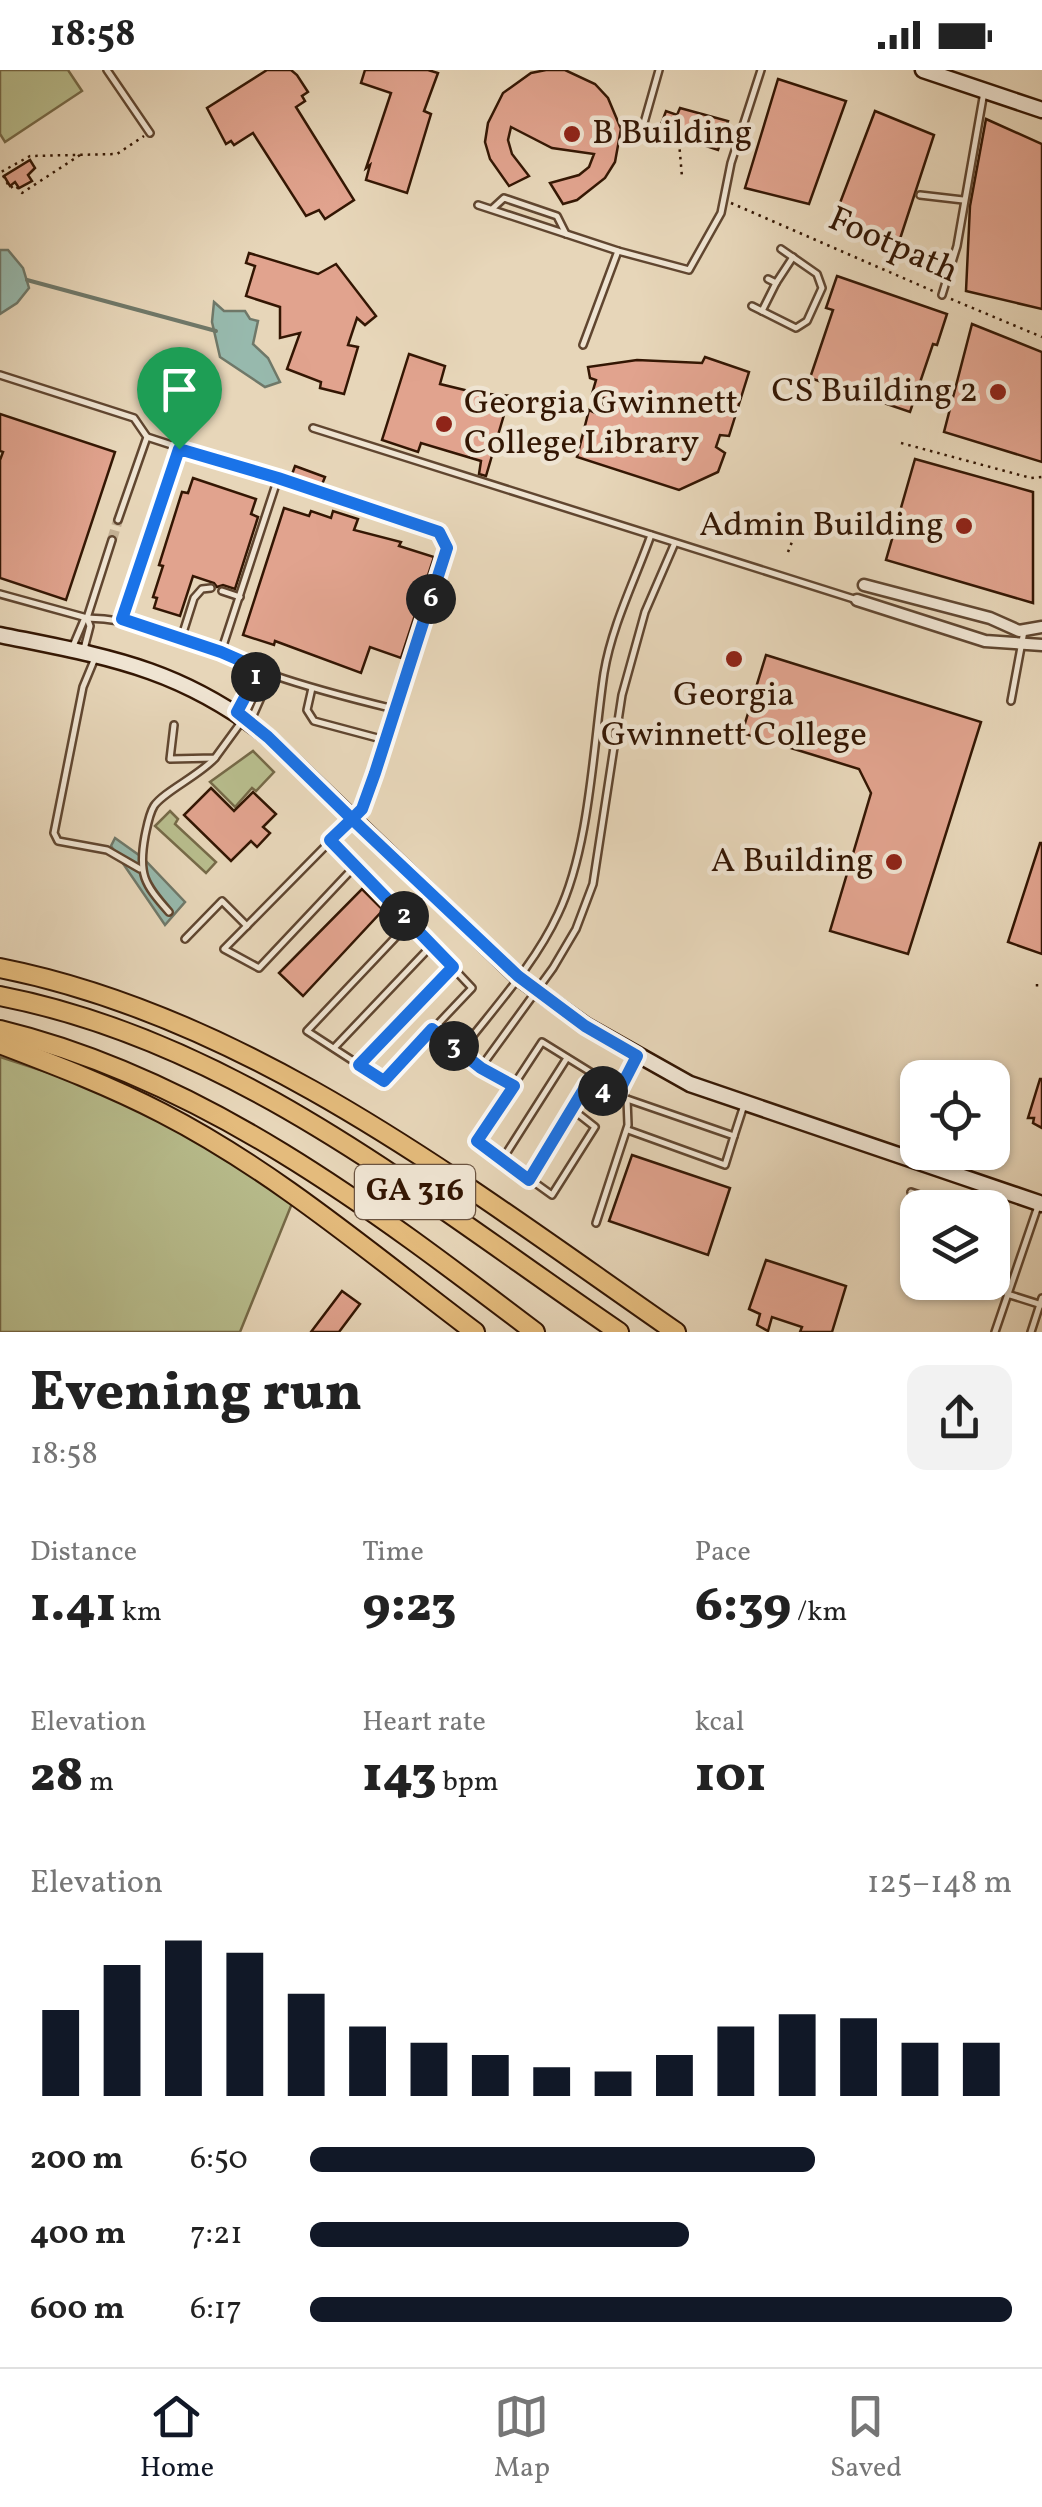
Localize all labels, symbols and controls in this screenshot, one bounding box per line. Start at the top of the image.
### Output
text: 18:58 [50,9,136,62]
place label: B Building [592,110,752,158]
marker: B Building [561,123,583,145]
street label: Footpath [820,196,966,296]
pin [137,347,222,450]
icon: arrive [152,362,207,417]
place label: CS Building 2 [771,368,978,416]
place label: Georgia Gwinnett College Library [464,380,738,468]
marker: CS Building 2 [987,381,1009,403]
marker: Georgia Gwinnett College Library [433,413,455,435]
place label: Admin Building [699,502,944,550]
marker: Admin Building [953,515,975,537]
pin: 6 [406,574,456,624]
text: 6 [423,579,439,618]
marker: Georgia Gwinnett College [723,648,745,670]
pin: 1 [231,652,281,702]
text: 1 [250,657,262,696]
place label: Georgia Gwinnett College [601,672,867,760]
place label: A Building [711,838,874,886]
marker: A Building [883,851,905,873]
pin: 2 [379,891,429,941]
text: 2 [397,896,411,935]
pin: 3 [429,1021,479,1071]
text: 3 [447,1026,461,1065]
map controls [900,1060,1010,1300]
button: locate [900,1060,1010,1170]
pin: 4 [578,1066,628,1116]
text: 4 [595,1071,611,1110]
road number: GA 316 [355,1165,475,1219]
button: layers [900,1190,1010,1300]
text: Evening run [30,1357,362,1433]
button: share [907,1365,1012,1470]
text: 18:58 [30,1433,98,1477]
text: Distance [30,1533,137,1572]
text: Time [362,1533,424,1572]
text: Pace [695,1533,751,1572]
text: 1.41 [30,1572,116,1642]
text: 9:23 [362,1572,457,1642]
text: 6:39 [695,1572,791,1642]
text: km [116,1593,162,1632]
text: /km [791,1593,847,1632]
text: Elevation [30,1703,146,1742]
text: Heart rate [362,1703,486,1742]
text: kcal [695,1703,744,1742]
text: 28 [30,1742,84,1812]
text: 143 [362,1742,437,1812]
text: 101 [695,1742,766,1812]
text: m [84,1763,114,1802]
text: bpm [437,1763,499,1802]
text: Elevation [30,1862,163,1906]
text: 125–148 m [867,1862,1012,1906]
text: 200 m [30,2138,124,2182]
text: 6:50 [190,2138,248,2182]
text: 400 m [30,2213,126,2257]
text: 7:21 [190,2213,243,2257]
text: 600 m [30,2288,125,2332]
text: 6:17 [190,2288,242,2332]
tab: Home [140,2389,214,2488]
tab: Map [494,2389,550,2488]
tab: Saved [830,2389,902,2488]

